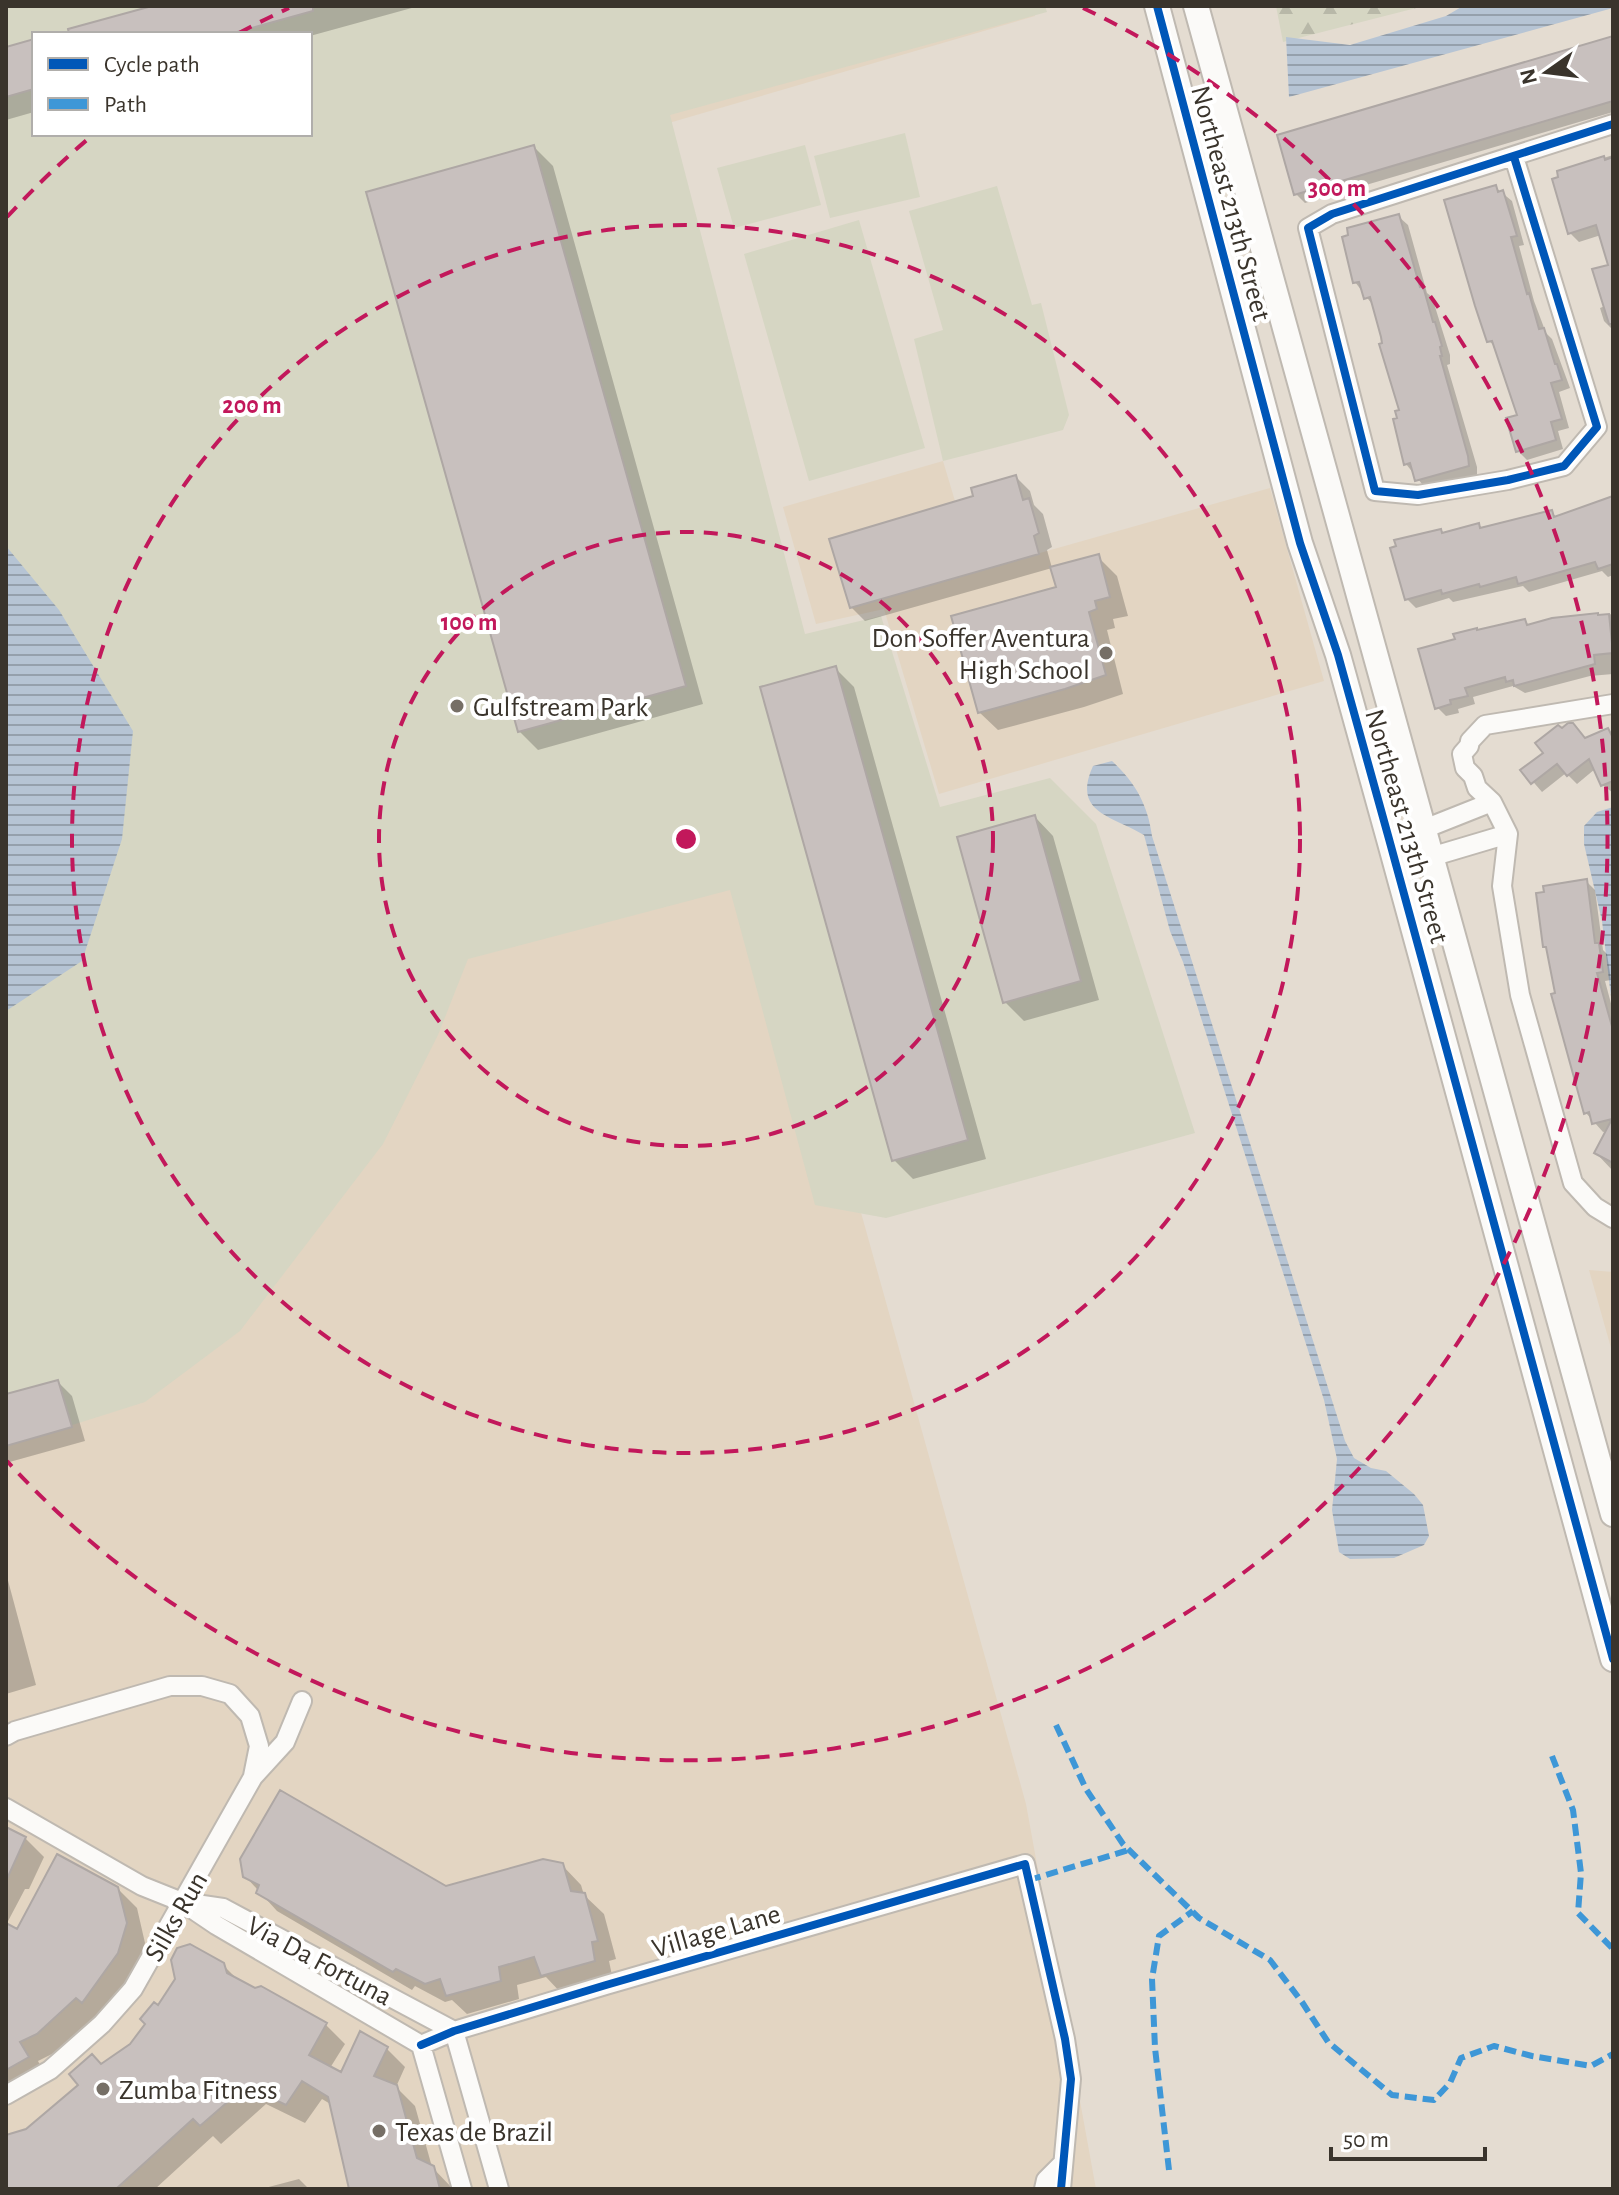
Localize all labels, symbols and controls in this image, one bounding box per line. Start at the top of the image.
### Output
legend [32,32,312,136]
north arrow [1507,32,1587,112]
text: Cycle path [104,53,200,77]
text: N [1516,67,1541,87]
street label: Northeast 213th Street [1185,83,1275,324]
text: Path [104,93,147,117]
text: 300 m [1308,177,1366,201]
text: 200 m [222,394,282,418]
text: 100 m [441,611,497,635]
place label: Don Soffer Aventura High School [871,625,1090,685]
marker: Don Soffer Aventura High School [1097,644,1115,662]
place label: Gulfstream Park [473,694,648,722]
marker: Gulfstream Park [448,697,466,715]
street label: Northeast 213th Street [1359,706,1453,947]
centre of rings [672,825,700,853]
street label: Silks Run [140,1868,213,1966]
street label: Village Lane [649,1900,784,1964]
street label: Via Da Fortuna [242,1912,396,2012]
place label: Zumba Fitness [119,2077,278,2105]
marker: Zumba Fitness [94,2080,112,2098]
scale bar [1331,2111,1485,2161]
place label: Texas de Brazil [395,2119,553,2147]
marker: Texas de Brazil [370,2122,388,2140]
text: 50 m [1343,2128,1389,2152]

